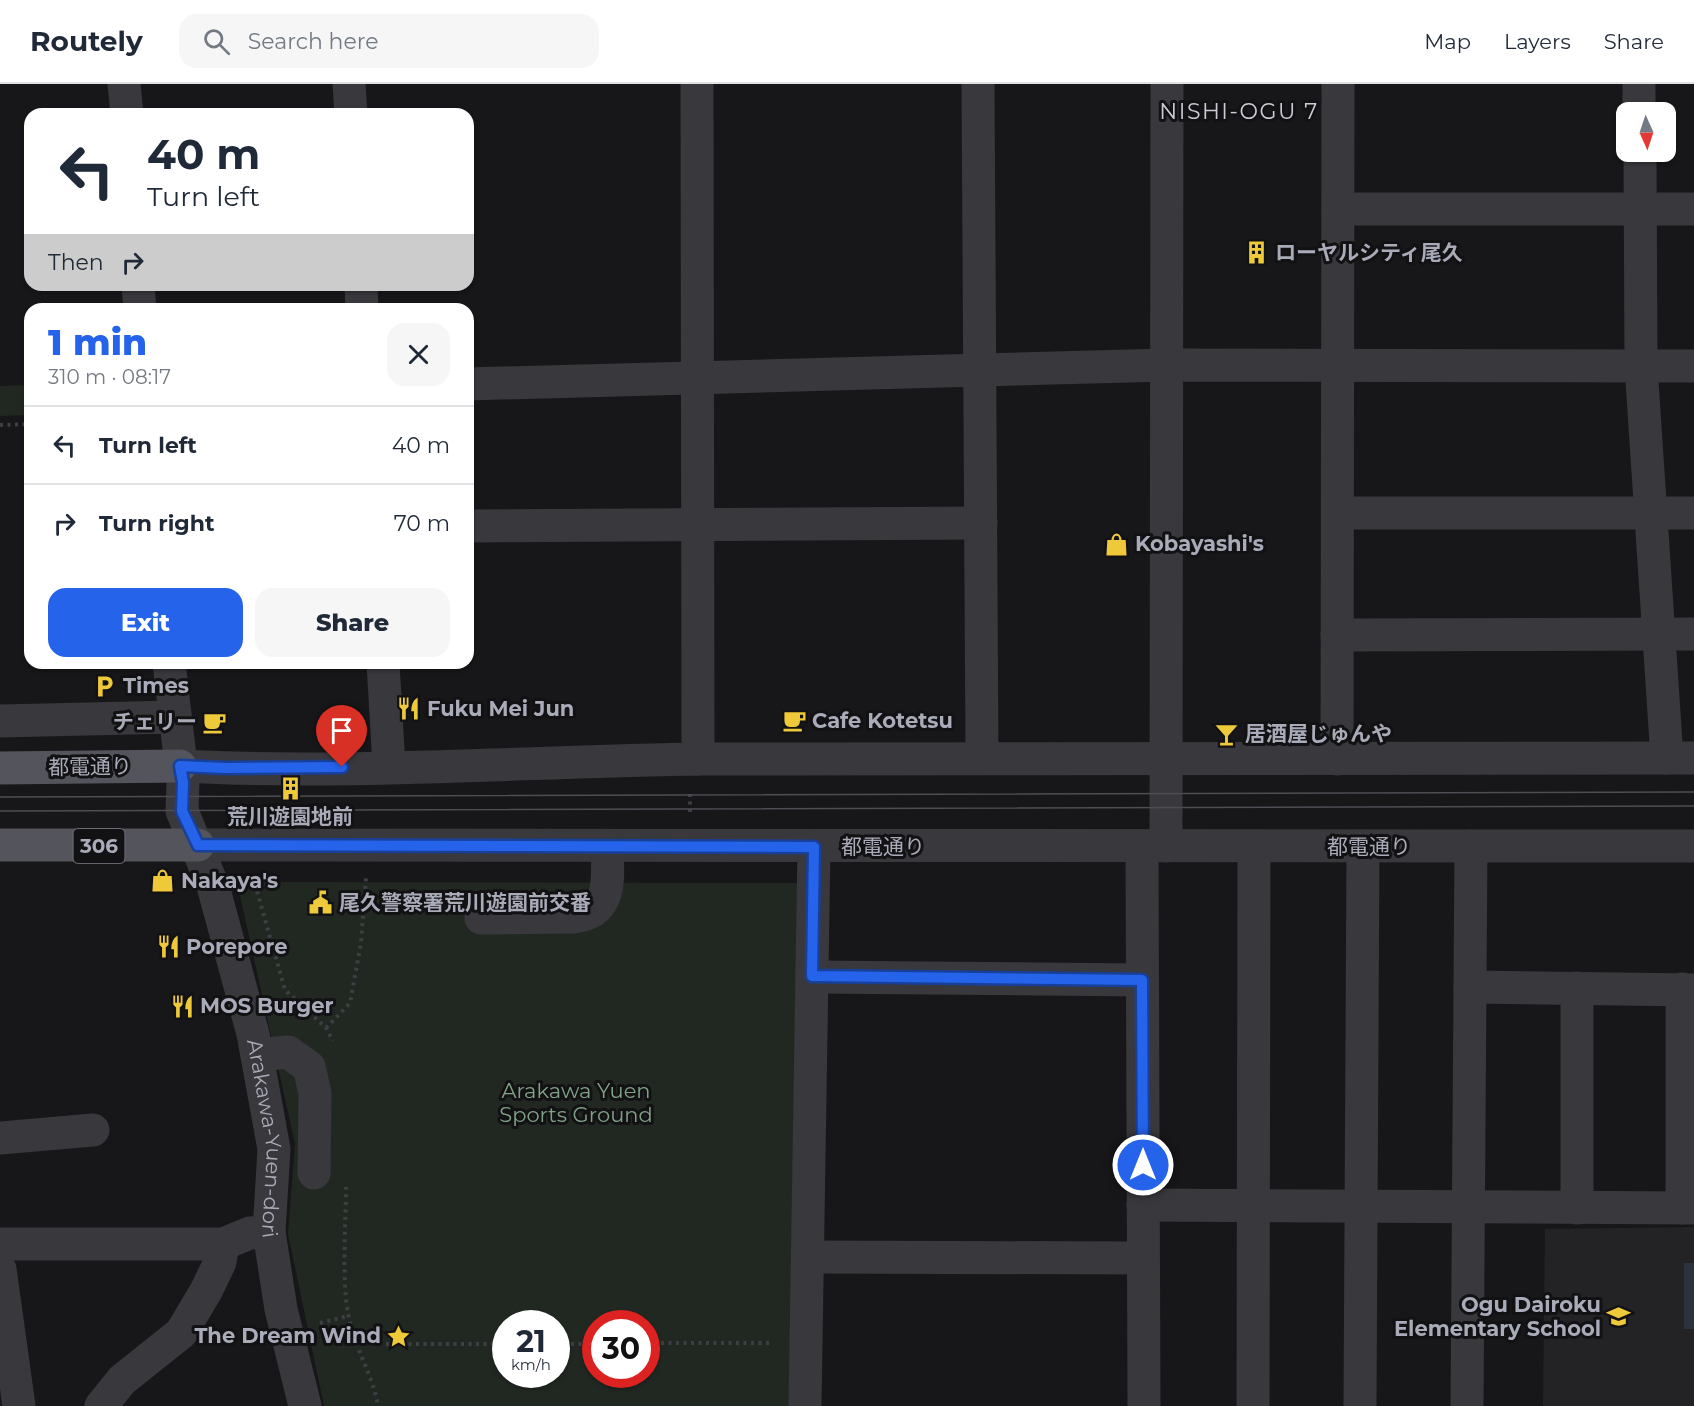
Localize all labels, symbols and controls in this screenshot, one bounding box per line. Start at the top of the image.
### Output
search box [179,14,599,68]
text: Routely [30,24,143,58]
icon: search [200,25,233,58]
text: Search here [248,28,379,55]
text: Map [1424,29,1471,54]
text: Layers [1504,29,1571,54]
text: Share [1604,29,1664,54]
district label: NISHI-OGU 7 [1159,98,1319,125]
north arrow [1616,102,1676,162]
map controls [1616,102,1676,162]
text: 40 m [147,128,260,180]
icon: left [48,132,126,210]
text: Turn left [147,180,260,213]
building icon: ローヤルシティ尾久 [1244,240,1270,266]
place label: ローヤルシティ尾久 [1275,240,1463,265]
icon: right [116,246,149,279]
text: Then [48,249,104,276]
text: 1 min [48,320,147,364]
button: close [387,323,450,386]
text: 310 m · 08:17 [48,365,171,389]
icon: left [48,429,81,462]
text: Turn left [99,432,197,459]
text: 40 m [392,432,450,459]
icon: right [48,507,81,540]
text: Turn right [99,510,214,537]
text: 70 m [394,510,450,537]
shop icon: Kobayashi's [1104,531,1130,557]
place label: Kobayashi's [1135,531,1264,556]
button: Exit [48,588,243,657]
button: Share [255,588,450,657]
parking icon: Times [92,673,118,699]
place label: Times [123,673,189,698]
restaurant icon: Fuku Mei Jun [396,696,422,722]
place label: Fuku Mei Jun [427,696,574,721]
pin [316,705,367,767]
cafe icon: Cafe Kotetsu [781,708,807,734]
place label: Cafe Kotetsu [812,708,953,733]
place label: チェリー [113,709,197,734]
cafe icon: チェリー [202,709,228,735]
icon: arrive [325,714,358,747]
bar icon: 居酒屋じゅんや [1214,721,1240,747]
place label: 居酒屋じゅんや [1245,721,1392,746]
street label: 都電通り [48,753,132,780]
building icon: 荒川遊園地前 [277,776,303,802]
place label: 荒川遊園地前 [227,804,353,829]
road number: 306 [74,829,124,863]
street label: 都電通り [841,834,925,859]
street label: 都電通り [1327,834,1411,859]
shop icon: Nakaya's [150,868,176,894]
place label: Nakaya's [181,868,278,893]
public building icon: 尾久警察署荒川遊園前交番 [308,890,334,916]
place label: 尾久警察署荒川遊園前交番 [339,890,591,915]
restaurant icon: Porepore [155,934,181,960]
place label: Porepore [186,934,287,959]
restaurant icon: MOS Burger [169,993,195,1019]
place label: MOS Burger [200,993,333,1018]
street label: Arakawa-Yuen-dori [242,1037,287,1240]
park label: Arakawa Yuen Sports Ground [499,1078,653,1127]
position arrow [1111,1133,1175,1197]
place label: Ogu Dairoku Elementary School [1394,1292,1601,1341]
school or university icon: Ogu Dairoku Elementary School [1606,1304,1632,1330]
speed limit sign: 30 [582,1310,660,1388]
place label: The Dream Wind [194,1323,381,1348]
place icon: The Dream Wind [386,1323,412,1349]
text: 21 [516,1323,546,1360]
text: km/h [511,1355,551,1374]

